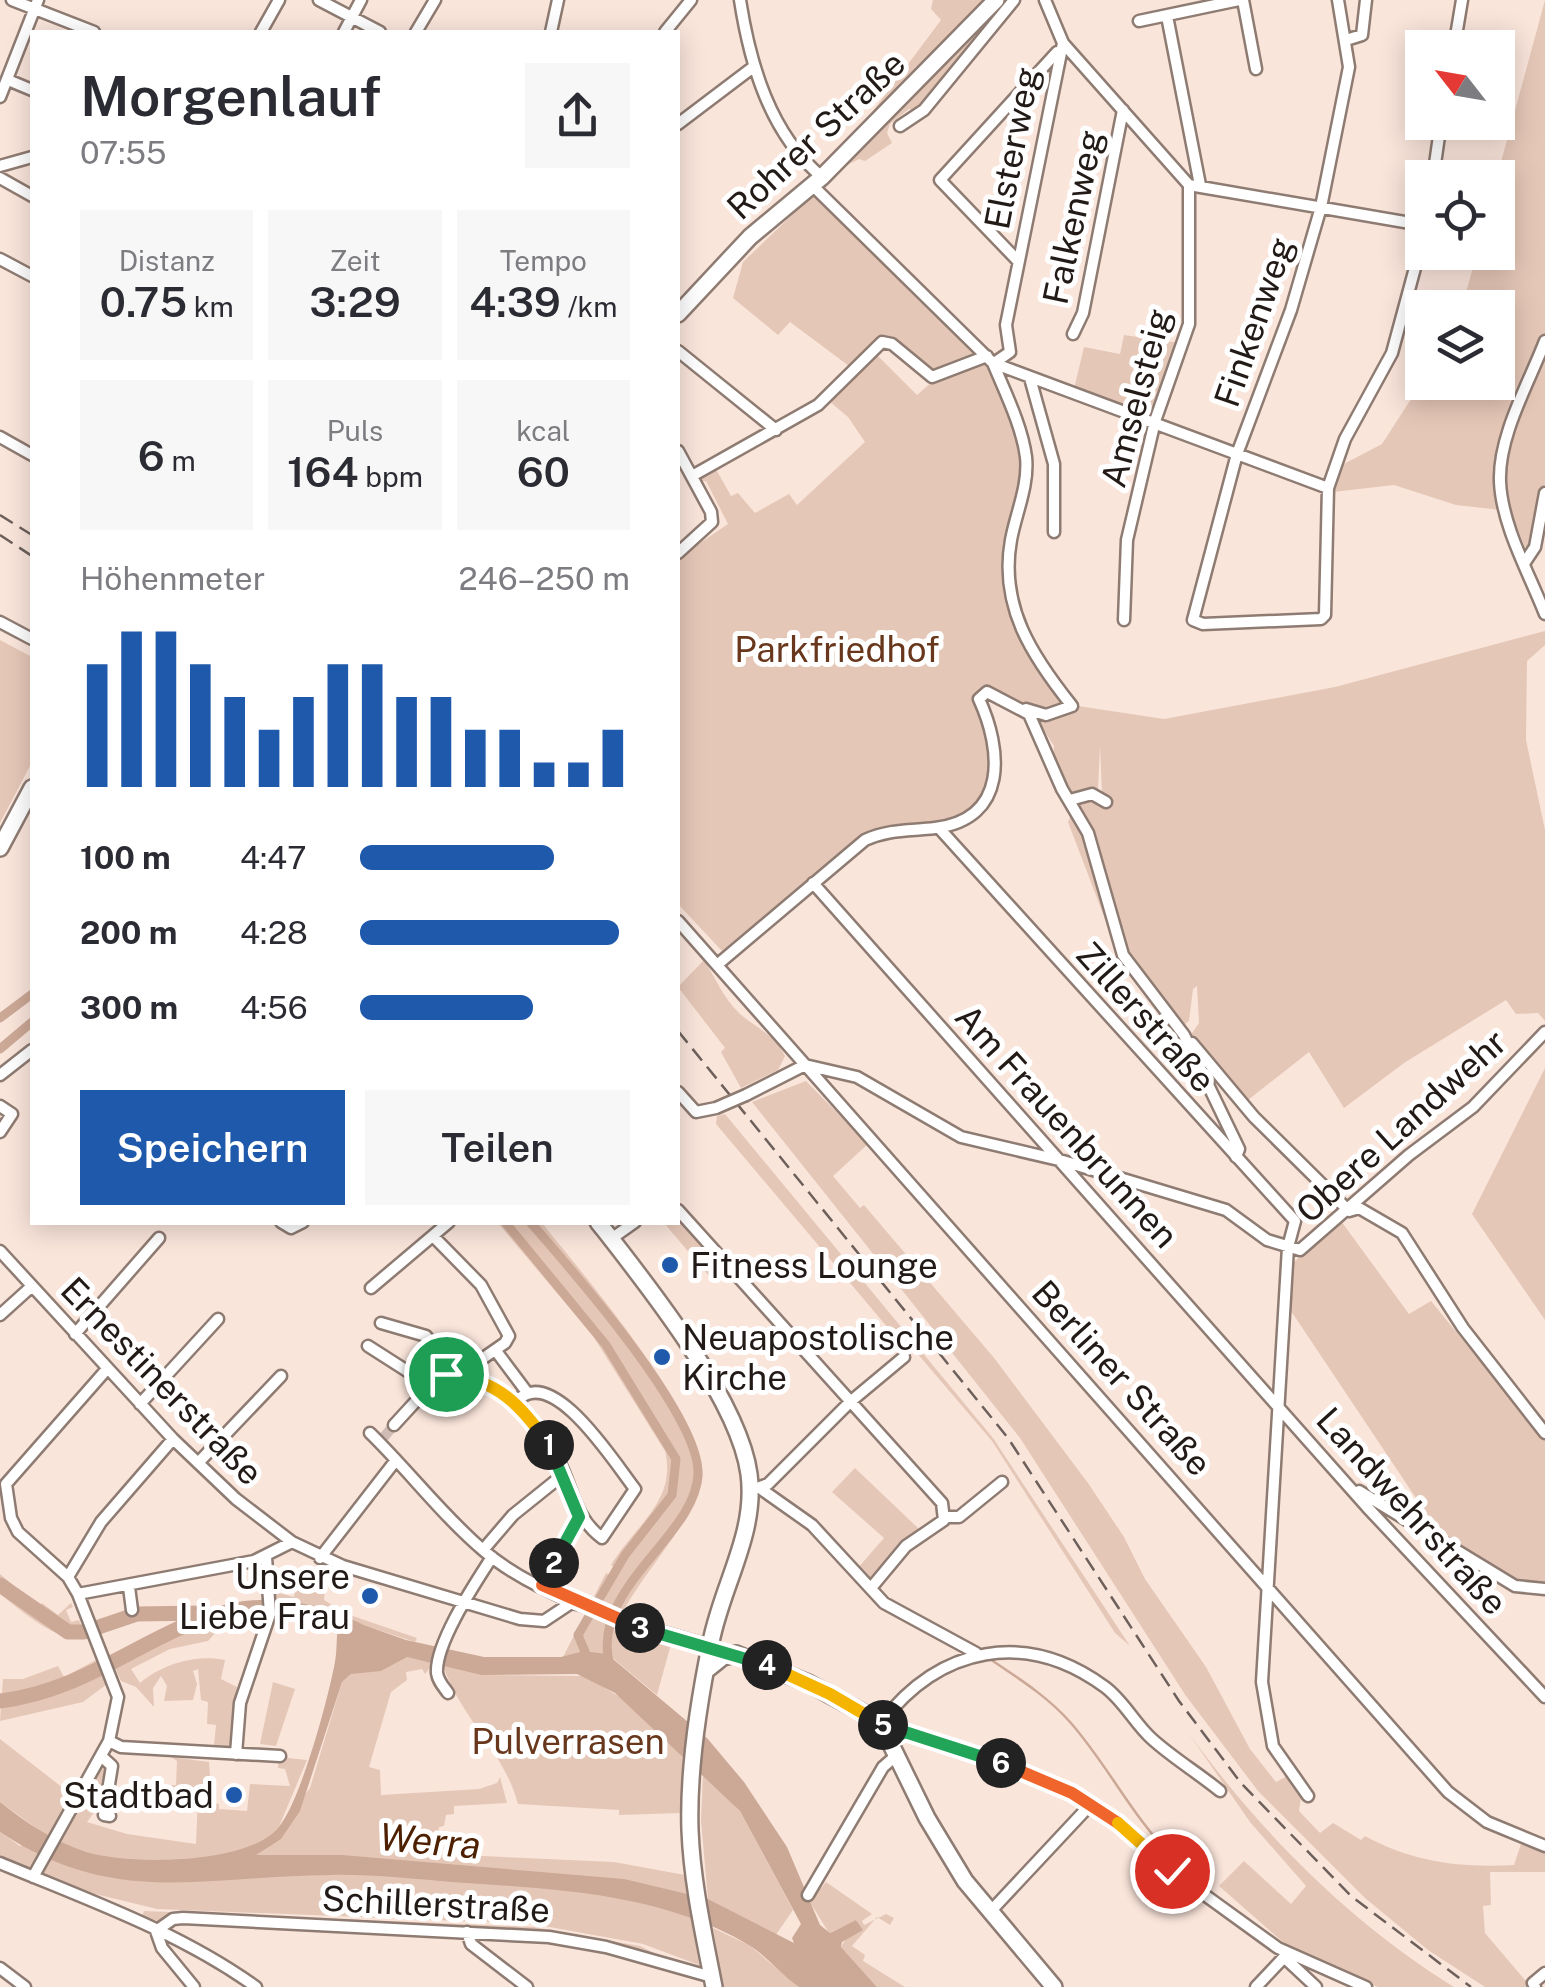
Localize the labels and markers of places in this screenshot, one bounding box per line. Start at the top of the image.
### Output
place label: Fitness Lounge [690,1245,938,1286]
marker: Fitness Lounge [659,1254,681,1276]
place label: Neuapostolische Kirche [682,1317,954,1398]
pin [404,1332,489,1417]
marker: Neuapostolische Kirche [651,1346,673,1368]
pin: 1 [524,1420,574,1470]
pin: 2 [529,1538,579,1588]
place label: Unsere Liebe Frau [179,1556,350,1637]
marker: Unsere Liebe Frau [359,1585,381,1607]
pin: 3 [615,1603,665,1653]
pin: 4 [742,1640,792,1690]
pin: 5 [858,1700,908,1750]
pin: 6 [976,1738,1026,1788]
place label: Stadtbad [63,1775,214,1816]
marker: Stadtbad [223,1784,245,1806]
pin [1130,1829,1215,1914]

